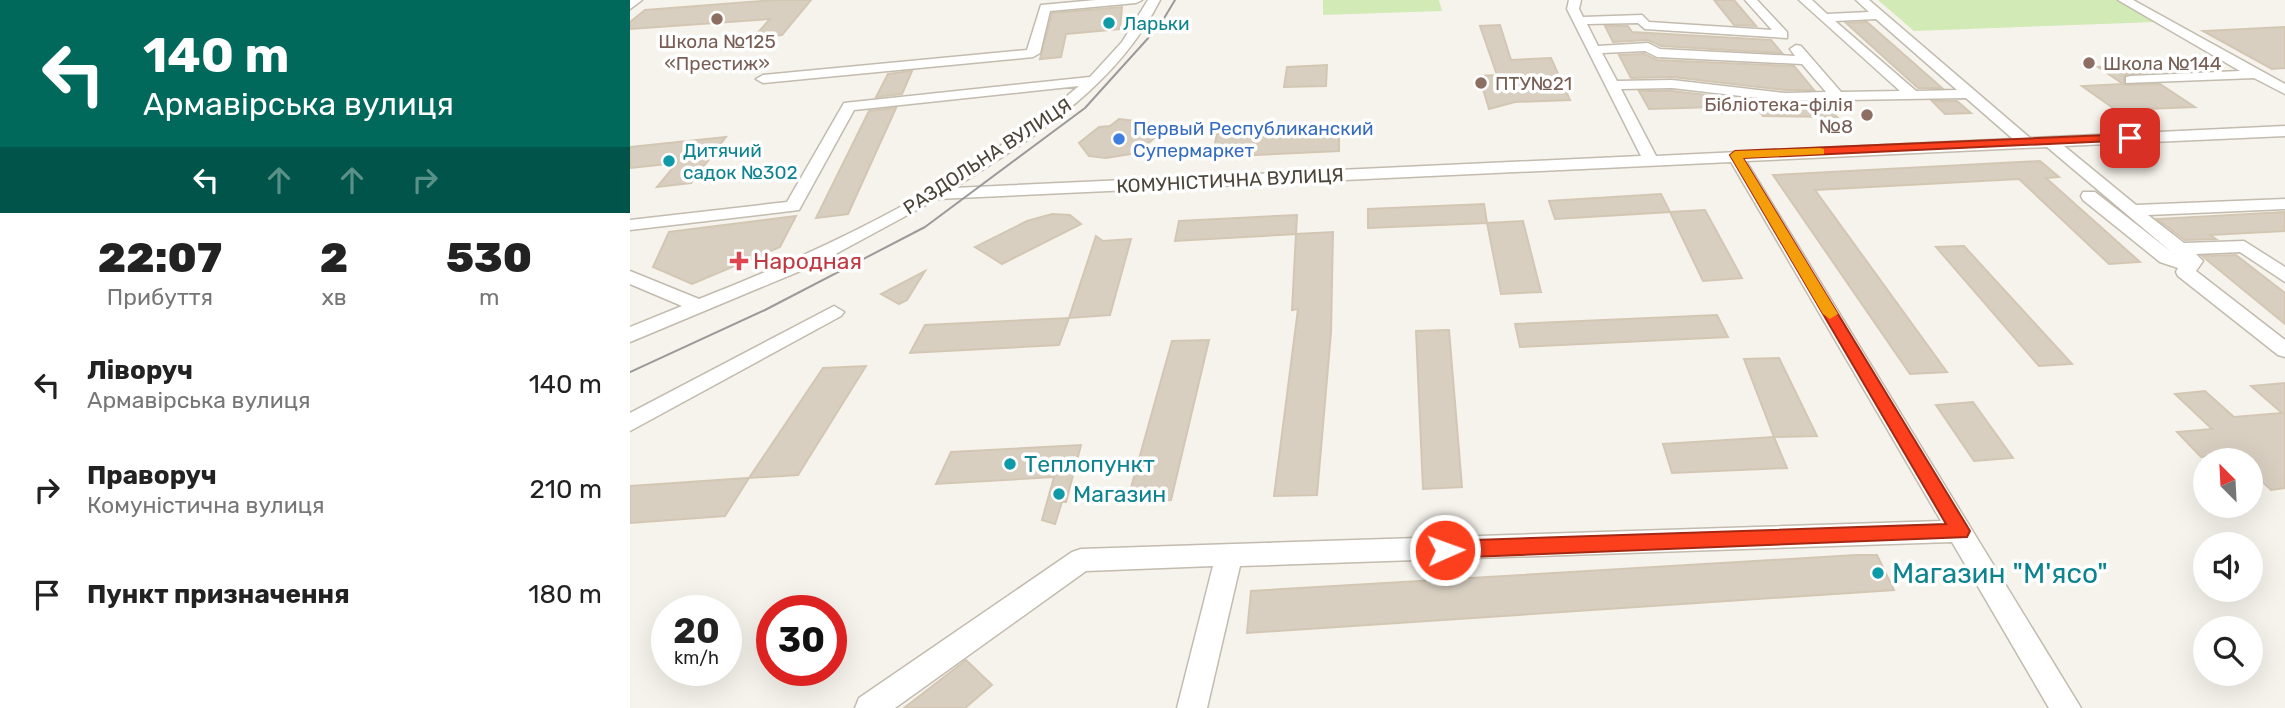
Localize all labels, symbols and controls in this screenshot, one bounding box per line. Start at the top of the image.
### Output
marker: Школа №125 «Престиж» [709,11,725,27]
place label: Ларьки [1123,12,1189,35]
marker: Ларьки [1101,15,1117,31]
text: 140 m [143,26,289,84]
icon: left [28,28,119,119]
place label: Школа №125 «Престиж» [658,30,776,75]
place label: Школа №144 [2103,52,2222,75]
marker: Школа №144 [2081,55,2097,71]
place label: ПТУ№21 [1495,72,1572,95]
marker: ПТУ№21 [1473,75,1489,91]
text: Армавірська вулиця [143,85,454,123]
street label: РАЗДОЛЬНА ВУЛИЦЯ [899,93,1076,219]
place label: Бібліотека-філія №8 [1704,93,1853,138]
marker: Бібліотека-філія №8 [1859,107,1875,123]
pin [2100,108,2160,168]
place label: Первый Республиканский Супермаркет [1133,117,1374,162]
icon: arrive [2111,119,2149,157]
marker: Первый Республиканский Супермаркет [1111,131,1127,147]
place label: Дитячий садок №302 [683,139,798,184]
marker: Дитячий садок №302 [661,153,677,169]
icon: left [187,161,225,199]
icon: ahead [260,161,298,199]
icon: ahead [333,161,371,199]
icon: right [406,161,444,199]
street label: КОМУНІСТИЧНА ВУЛИЦЯ [1116,163,1344,198]
text: 22:07 [98,233,222,283]
text: 2 [320,233,348,283]
text: 530 [446,233,532,283]
place label: Народная [753,247,862,275]
marker: Народная [731,253,747,269]
text: Прибуття [107,283,213,311]
text: хв [321,283,347,311]
text: m [479,283,499,311]
text: Ліворуч [87,355,193,386]
icon: left [28,366,66,404]
text: 140 m [529,369,602,400]
text: Армавірська вулиця [87,386,310,414]
north arrow [2193,448,2263,518]
map controls [2193,448,2263,686]
place label: Теплопункт [1024,450,1155,478]
marker: Теплопункт [1002,456,1018,472]
text: Праворуч [87,460,217,491]
icon: right [28,471,66,509]
text: 210 m [530,474,602,505]
place label: Магазин [1073,480,1166,508]
marker: Магазин [1051,486,1067,502]
text: Комуністична вулиця [87,491,324,519]
position arrow [1408,513,1482,587]
button: sound [2193,532,2263,602]
place label: Магазин "М'ясо" [1892,557,2108,590]
marker: Магазин "М'ясо" [1870,565,1886,581]
icon: arrive [28,576,66,614]
text: Пункт призначення [87,579,350,610]
text: 180 m [528,579,602,610]
speed limit sign: 30 [756,595,847,686]
text: 20 [673,610,720,652]
button: search [2193,616,2263,686]
text: km/h [674,647,719,669]

